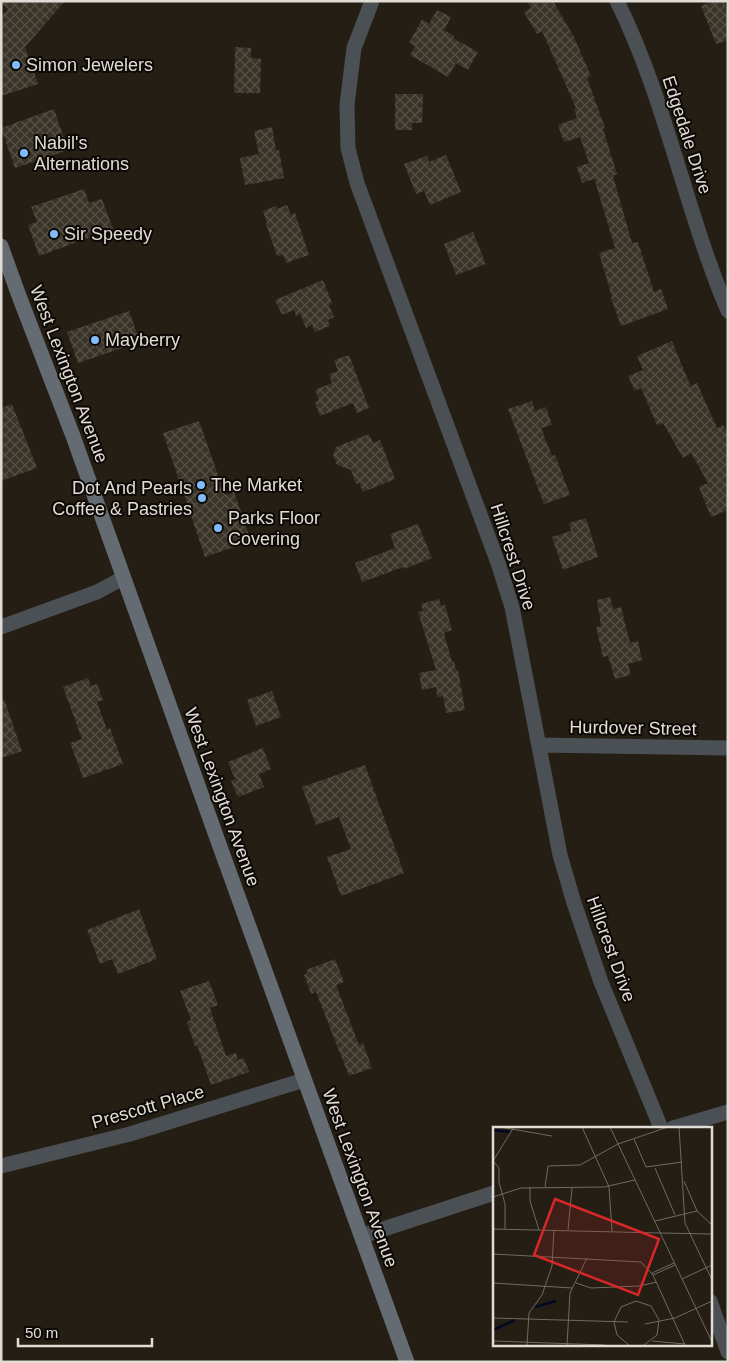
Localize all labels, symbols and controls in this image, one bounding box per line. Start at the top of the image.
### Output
place label: Simon Jewelers [26,55,153,75]
marker: Simon Jewelers [10,59,22,71]
street label: Edgedale Drive [658,73,716,197]
place label: Nabil's Alternations [34,133,129,174]
marker: Nabil's Alternations [18,147,30,159]
place label: Sir Speedy [64,224,152,244]
marker: Sir Speedy [48,228,60,240]
street label: West Lexington Avenue [26,282,112,466]
place label: Mayberry [105,330,180,350]
marker: Mayberry [89,334,101,346]
place label: The Market [211,475,302,495]
place label: Dot And Pearls Coffee & Pastries [52,478,192,519]
marker: The Market [195,479,207,491]
marker: Dot And Pearls Coffee & Pastries [196,492,208,504]
street label: Hillcrest Drive [486,501,540,613]
place label: Parks Floor Covering [228,508,320,549]
marker: Parks Floor Covering [212,522,224,534]
street label: West Lexington Avenue [180,705,264,889]
street label: Hurdover Street [569,717,697,739]
street label: Hillcrest Drive [583,893,639,1005]
street label: Prescott Place [89,1081,207,1133]
street label: West Lexington Avenue [318,1086,402,1270]
inset map [493,1127,712,1346]
scale bar [18,1316,151,1348]
text: 50 m [25,1324,58,1341]

